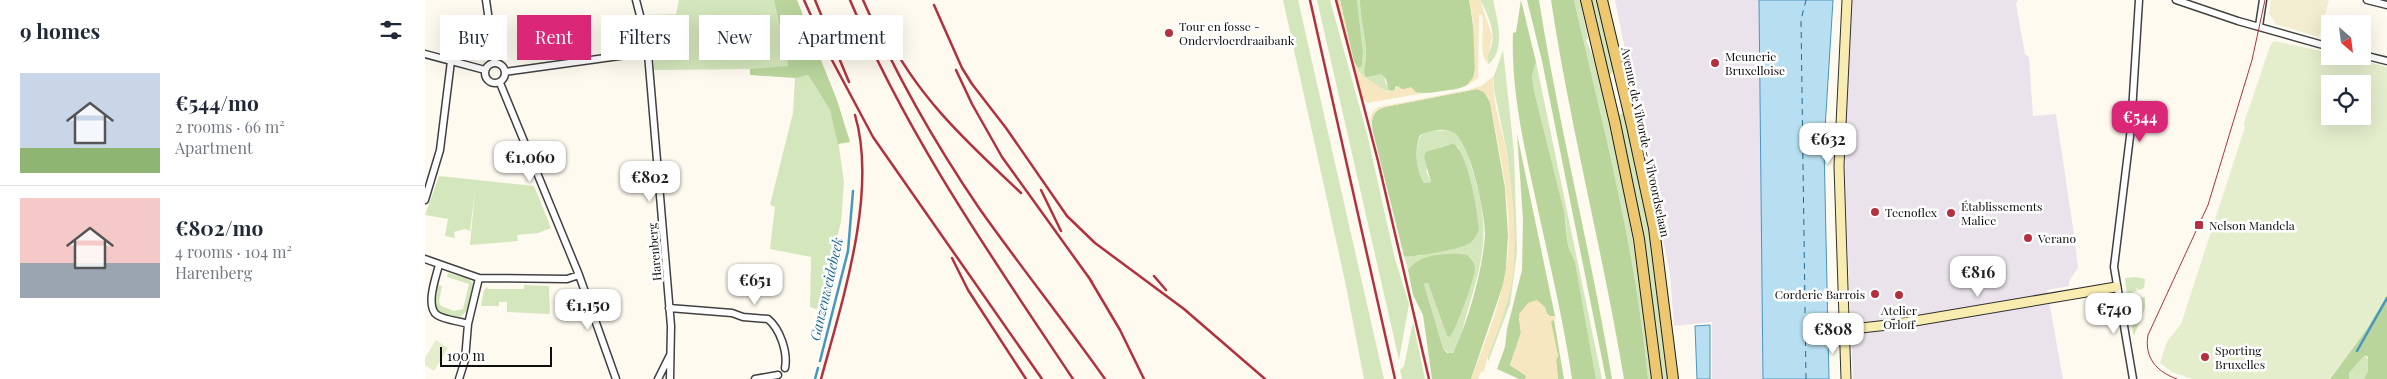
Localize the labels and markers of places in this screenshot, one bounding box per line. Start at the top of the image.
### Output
place label: Tour en fosse - Ondervloerdraaibank [1179,18,1295,48]
marker: Tour en fosse - Ondervloerdraaibank [1163,27,1175,39]
place label: Meunerie Bruxelloise [1725,48,1785,78]
marker: Meunerie Bruxelloise [1709,57,1721,69]
pin: €544 [2110,100,2170,143]
pin: €632 [1798,122,1858,165]
pin: €1,060 [489,140,571,183]
pin: €802 [620,160,680,203]
place label: Établissements Malice [1961,198,2042,228]
place label: Tecnoflex [1885,204,1938,220]
marker: Tecnoflex [1869,206,1881,218]
marker: Établissements Malice [1945,207,1957,219]
place label: Nelson Mandela [2209,217,2295,233]
marker: Nelson Mandela [2193,219,2205,231]
place label: Verano [2037,230,2076,246]
marker: Verano [2022,232,2034,244]
pin: €816 [1948,256,2008,298]
pin: €651 [725,264,785,306]
place label: Corderie Barrois [1775,286,1865,302]
pin: €1,150 [547,288,629,331]
marker: Corderie Barrois [1869,288,1881,300]
marker: Atelier Orloff [1893,289,1905,301]
pin: €740 [2084,292,2144,335]
place label: Atelier Orloff [1880,302,1918,332]
pin: €808 [1803,312,1863,355]
place label: Sporting Bruxelles [2215,342,2265,372]
marker: Sporting Bruxelles [2199,351,2211,363]

